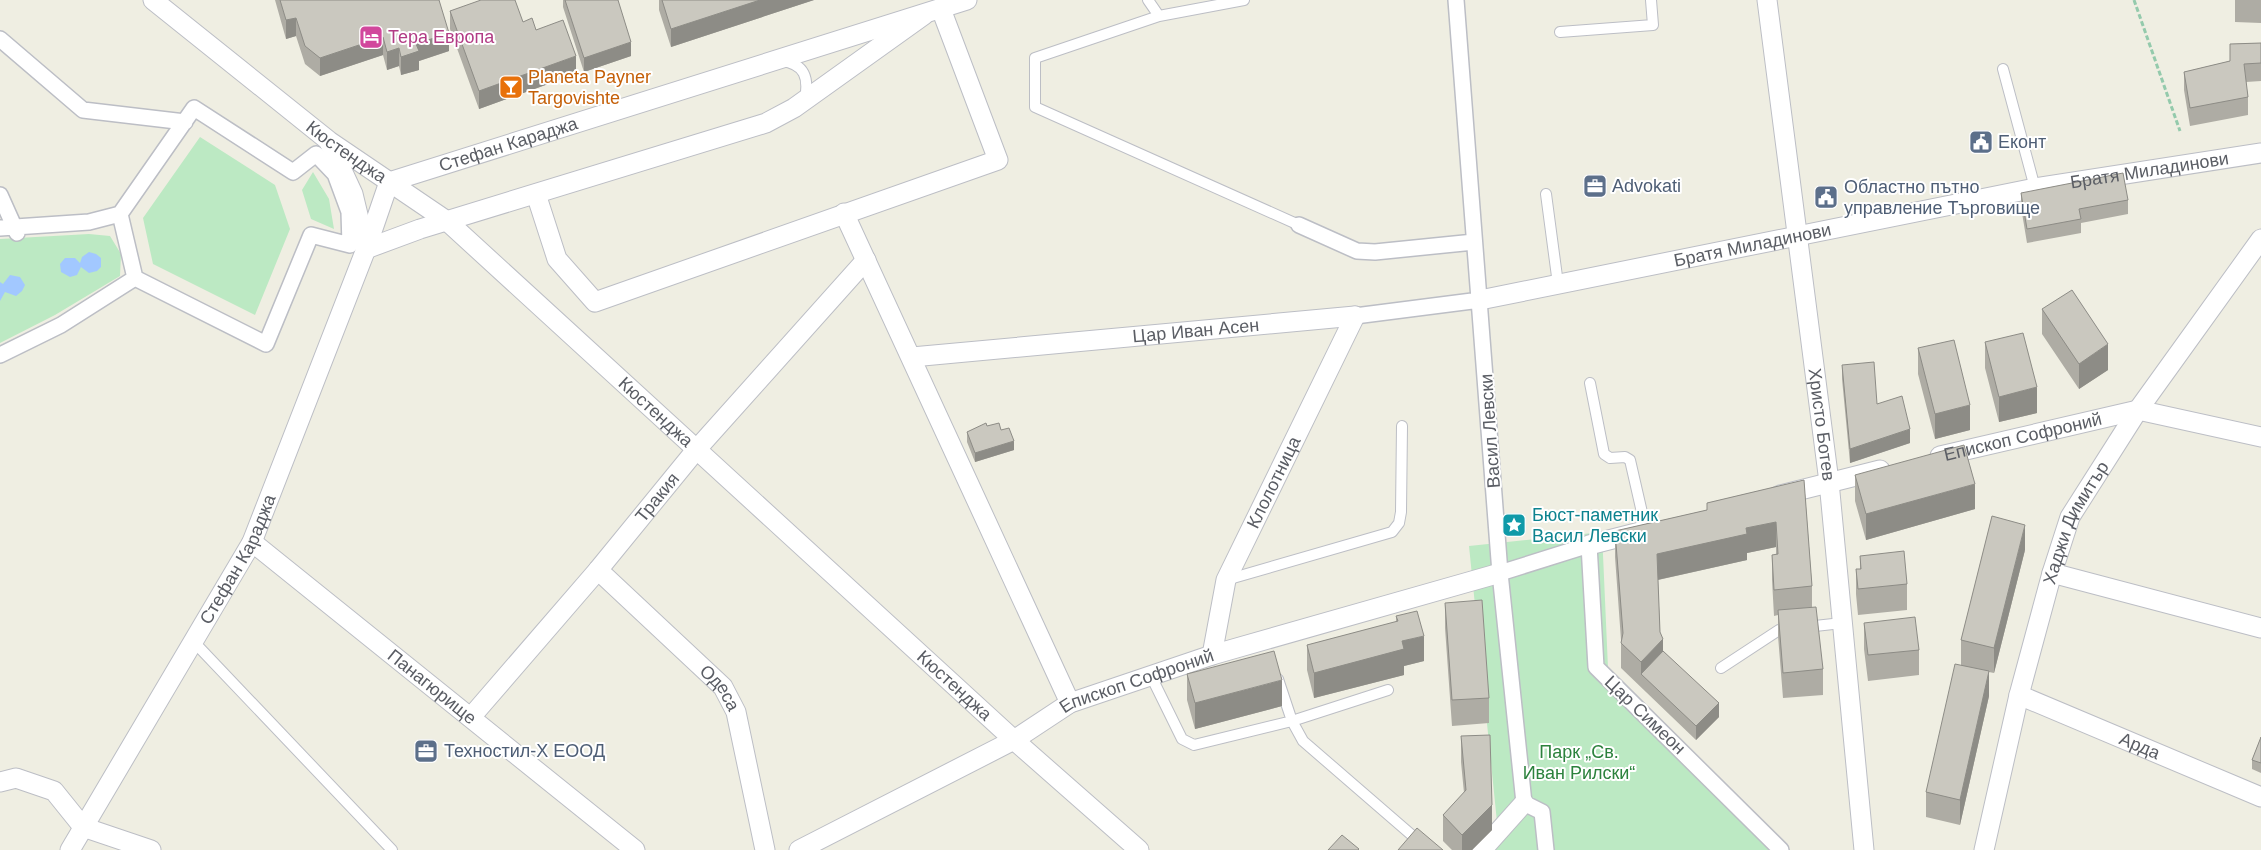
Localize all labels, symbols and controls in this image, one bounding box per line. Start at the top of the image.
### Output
hotel icon: Тера Европа [358,24,384,50]
place label: Тера Европа [388,27,495,47]
place label: Planeta Payner Targovishte [528,67,651,108]
bar icon: Planeta Payner Targovishte [498,74,524,100]
street label: Стефан Караджа [437,113,581,176]
street label: Кюстенджа [302,117,391,188]
public building icon: Еконт [1968,129,1994,155]
place label: Еконт [1998,132,2046,152]
street label: Братя Миладинови [2069,148,2230,192]
office icon: Advokati [1582,173,1608,199]
place label: Advokati [1612,176,1681,196]
place label: Областно пътно управление Търговище [1844,177,2040,218]
public building icon: Областно пътно управление Търговище [1813,184,1839,210]
street label: Братя Миладинови [1672,219,1833,271]
street label: Цар Иван Асен [1132,315,1260,347]
street label: Христо Ботев [1804,367,1839,482]
street label: Кюстенджа [614,373,698,452]
street label: Васил Левски [1476,373,1504,489]
street label: Епископ Софроний [1942,409,2104,465]
street label: Клолотница [1243,432,1305,532]
street label: Хаджи Димитър [2039,458,2113,586]
street label: Тракия [631,469,683,526]
street label: Стефан Караджа [196,491,280,628]
place label: Бюст-паметник Васил Левски [1532,505,1658,546]
place icon: Бюст-паметник Васил Левски [1501,512,1527,538]
street label: Панагюрище [384,645,480,728]
street label: Епископ Софроний [1056,645,1216,717]
street label: Кюстенджа [913,647,996,725]
street label: Одеса [696,661,744,715]
street label: Цар Симеон [1601,672,1689,758]
street label: Арда [2116,728,2164,764]
office icon: Техностил-Х ЕООД [413,738,439,764]
place label: Техностил-Х ЕООД [444,741,605,761]
park label: Парк „Св. Иван Рилски“ [1523,742,1635,783]

